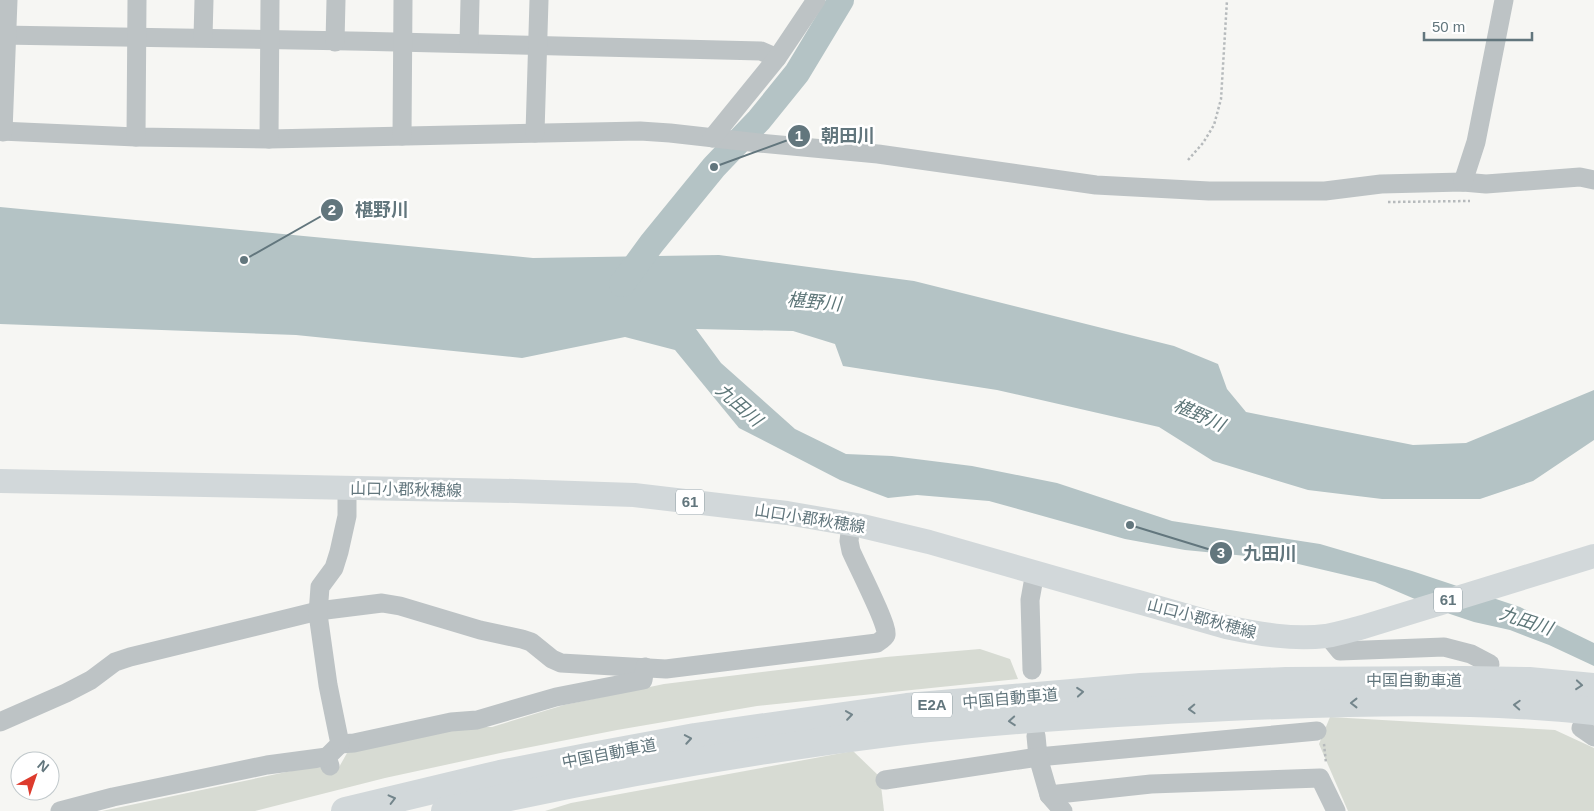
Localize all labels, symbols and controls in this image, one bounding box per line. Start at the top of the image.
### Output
scale bar [1424,10,1532,42]
text: 50 m [1432,18,1465,35]
callout: 朝田川 [786,119,885,152]
text: 朝田川 [821,126,875,146]
text: 1 [795,127,803,144]
callout: 椹野川 [320,193,419,226]
text: 椹野川 [355,200,409,220]
text: 2 [328,201,336,218]
water label: 椹野川 [786,290,844,314]
water label: 九田川 [712,380,767,432]
water label: 椹野川 [1170,395,1230,436]
street label: 山口小郡秋穂線 [350,480,462,499]
road number: 61 [676,490,704,514]
street label: 山口小郡秋穂線 [753,501,867,536]
callout: 九田川 [1208,537,1307,570]
text: 3 [1217,544,1225,561]
text: 九田川 [1243,544,1297,564]
road number: 61 [1434,588,1462,612]
street label: 山口小郡秋穂線 [1146,596,1258,641]
water label: 九田川 [1497,603,1557,639]
street label: 中国自動車道 [1366,672,1462,689]
one-way arrow [1575,680,1583,691]
street label: 中国自動車道 [961,686,1059,711]
one-way arrow [1077,687,1085,698]
road number: E2A [912,692,952,718]
one-way arrow [1350,698,1358,708]
one-way arrow [1512,699,1520,710]
one-way arrow [1187,703,1195,714]
one-way arrow [845,710,853,721]
one-way arrow [1008,715,1016,726]
one-way arrow [684,734,693,744]
street label: 中国自動車道 [560,736,658,771]
north arrow [10,751,60,801]
text: N [34,757,52,775]
one-way arrow [387,794,396,805]

